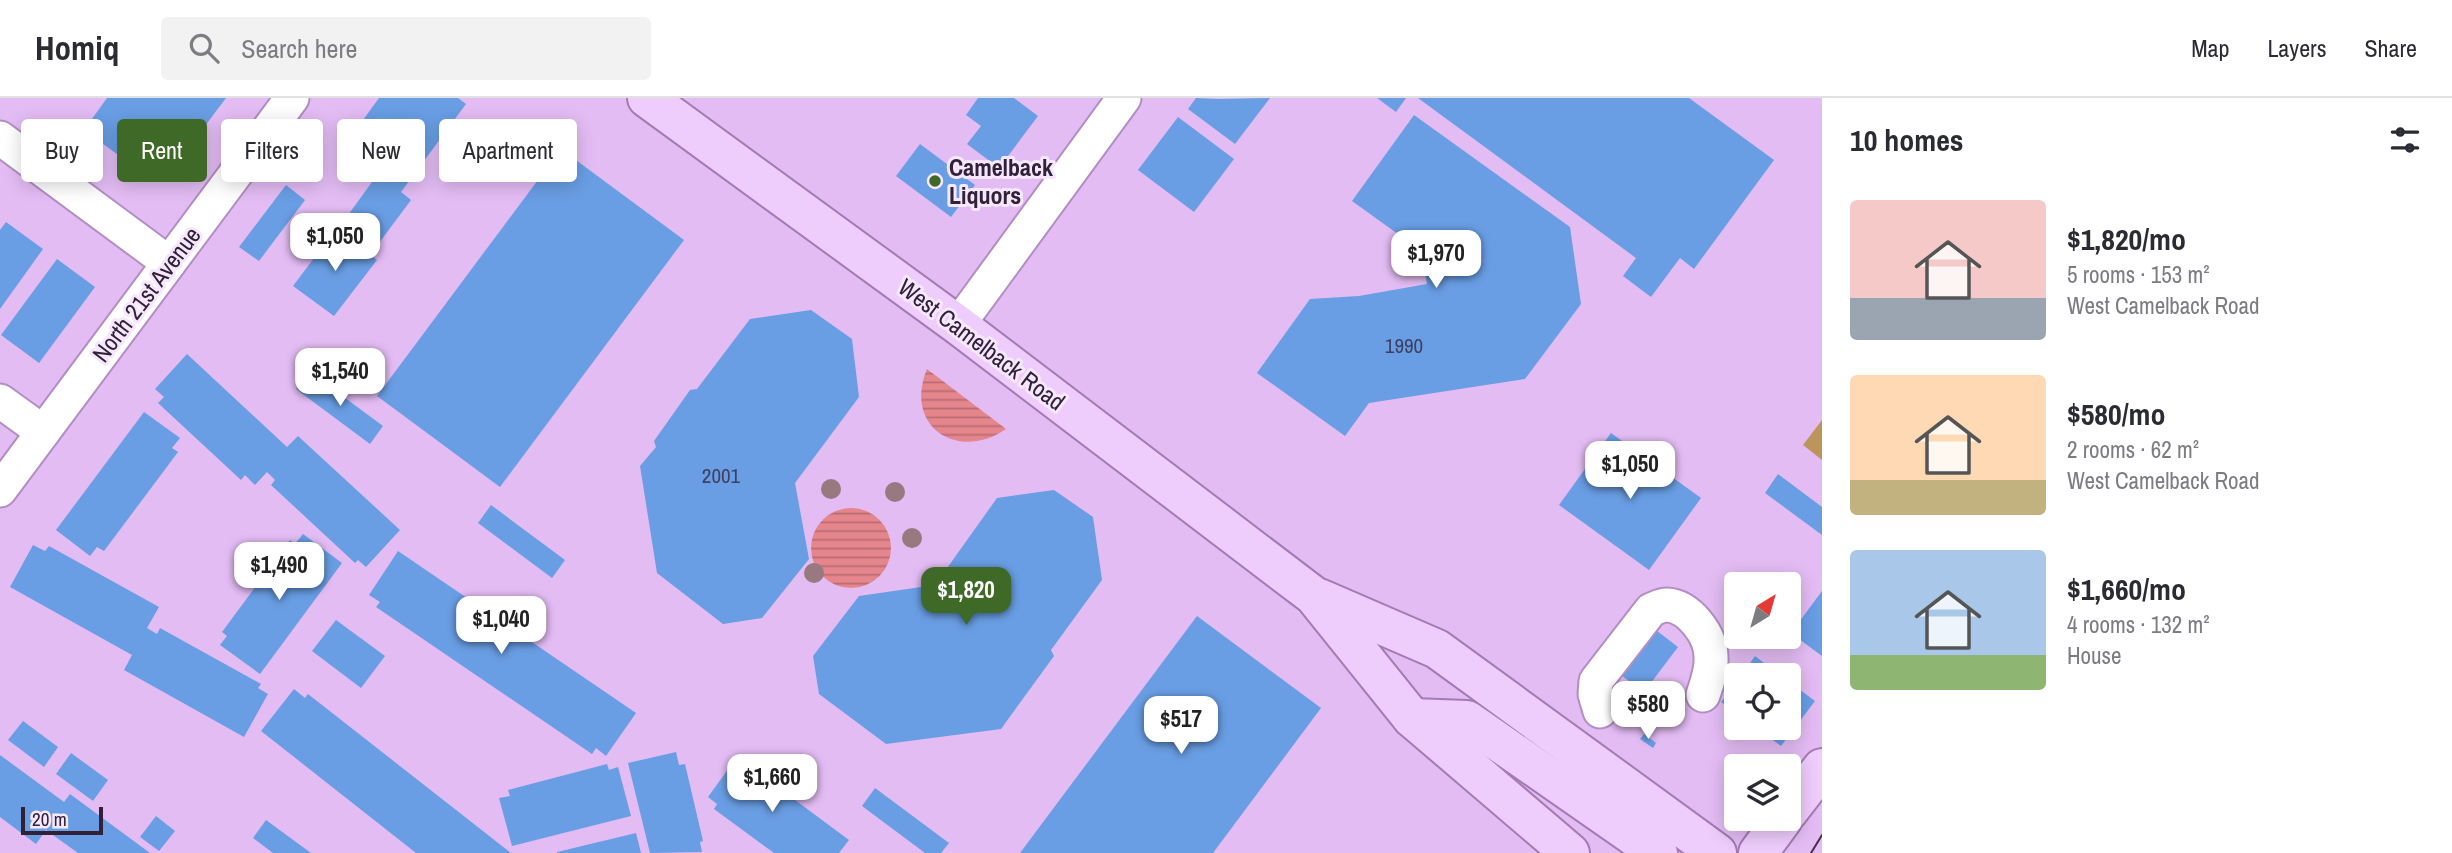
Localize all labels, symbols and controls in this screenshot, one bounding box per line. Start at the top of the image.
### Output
search box [161,17,651,80]
text: Homiq [35,26,119,70]
icon: search [185,29,223,67]
text: Search here [241,31,357,66]
text: Map [2191,32,2229,64]
text: Layers [2267,32,2326,64]
text: Share [2364,32,2417,64]
chip: Buy [21,119,103,182]
chip: Rent [117,119,207,182]
chip: Filters [221,119,323,182]
chip: New [337,119,425,182]
chip: Apartment [439,119,577,182]
text: 10 homes [1850,120,1964,160]
icon: filters [2386,121,2424,159]
place label: Camelback Liquors [949,151,1053,211]
marker: Camelback Liquors [927,173,943,189]
pin: $1,050 [278,214,392,273]
text: $1,820/mo [2067,219,2186,259]
street label: North 21st Avenue [85,220,207,368]
text: $1,050 [306,220,364,251]
icon: home [1906,228,1990,312]
pin: $1,970 [1379,230,1493,290]
text: $1,970 [1407,237,1465,268]
text: 5 rooms · 153 m² [2067,259,2210,290]
street label: West Camelback Road [892,271,1072,417]
text: West Camelback Road [2067,290,2260,321]
house number: 1990 [1385,331,1423,360]
pin: $1,540 [283,348,397,408]
text: $1,540 [311,355,369,386]
text: $580/mo [2067,394,2165,434]
icon: home [1906,403,1990,487]
text: 2 rooms · 62 m² [2067,434,2199,465]
pin: $1,050 [1573,442,1687,501]
text: $1,050 [1601,448,1659,479]
house number: 2001 [702,461,741,490]
text: West Camelback Road [2067,465,2260,496]
pin: $1,490 [222,542,336,602]
text: $1,490 [250,549,308,580]
pin: $1,820 [909,568,1023,627]
text: $1,660/mo [2067,569,2186,609]
north arrow [1724,572,1801,649]
map controls [1724,572,1801,831]
text: $1,820 [937,574,995,605]
icon: home [1906,578,1990,662]
pin: $1,040 [444,596,558,656]
text: $1,040 [472,603,530,634]
text: 4 rooms · 132 m² [2067,609,2210,640]
text: House [2067,640,2122,671]
button: locate [1724,663,1801,740]
pin: $580 [1607,682,1689,741]
text: $580 [1627,688,1669,719]
pin: $517 [1140,696,1222,756]
text: $517 [1160,703,1202,734]
pin: $1,660 [715,754,829,814]
button: layers [1724,754,1801,831]
text: $1,660 [743,761,801,792]
scale bar [21,804,103,836]
text: 20 m [32,806,67,832]

